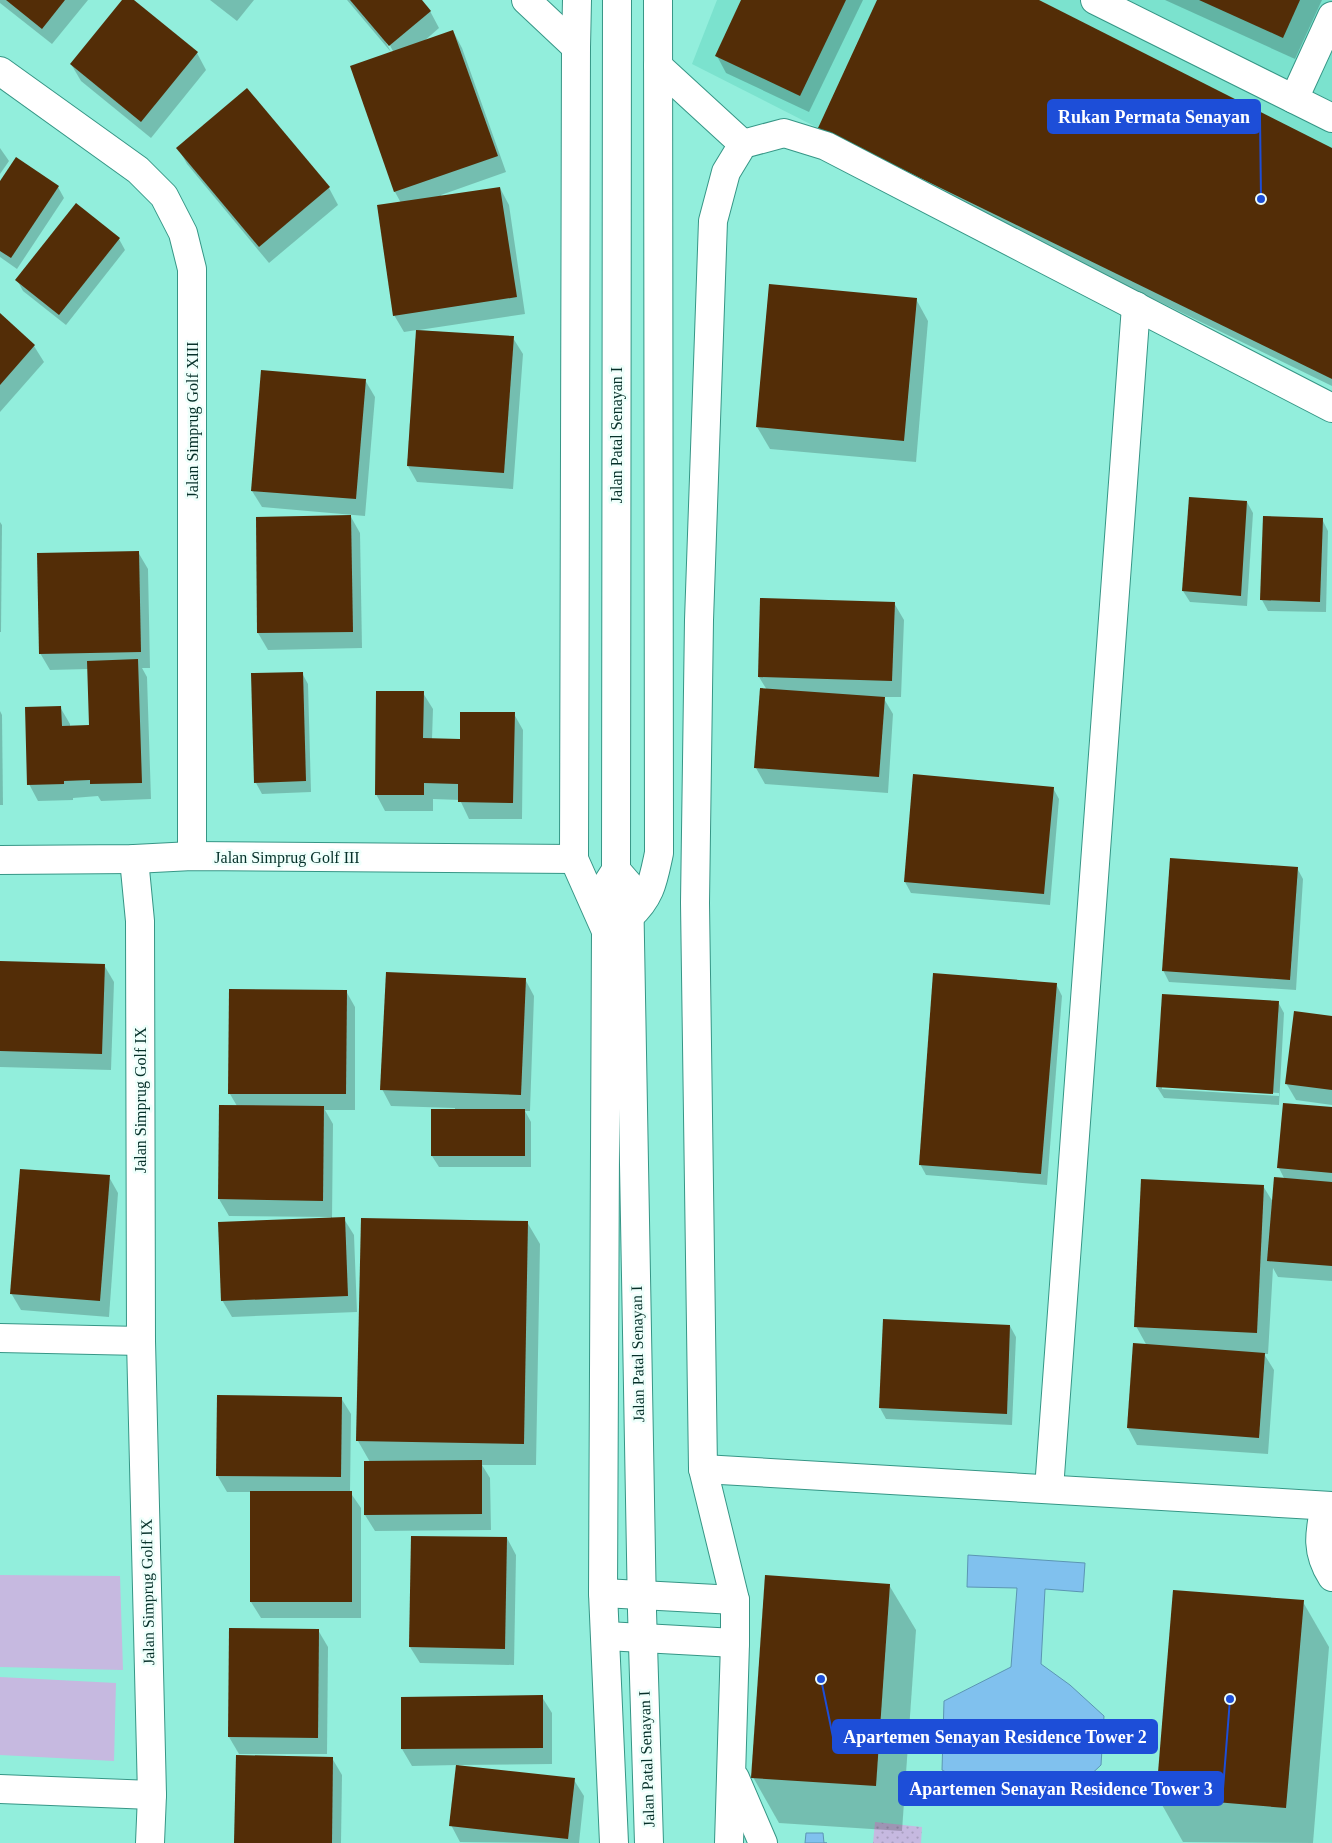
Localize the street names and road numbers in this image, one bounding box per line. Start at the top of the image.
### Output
street label: Jalan Simprug Golf XIII [184,342,202,498]
street label: Jalan Patal Senayan I [608,367,626,503]
street label: Jalan Simprug Golf III [214,849,360,867]
street label: Jalan Simprug Golf IX [132,1026,150,1173]
street label: Jalan Patal Senayan I [628,1286,648,1422]
street label: Jalan Simprug Golf IX [138,1518,158,1665]
street label: Jalan Patal Senayan I [636,1690,658,1827]

